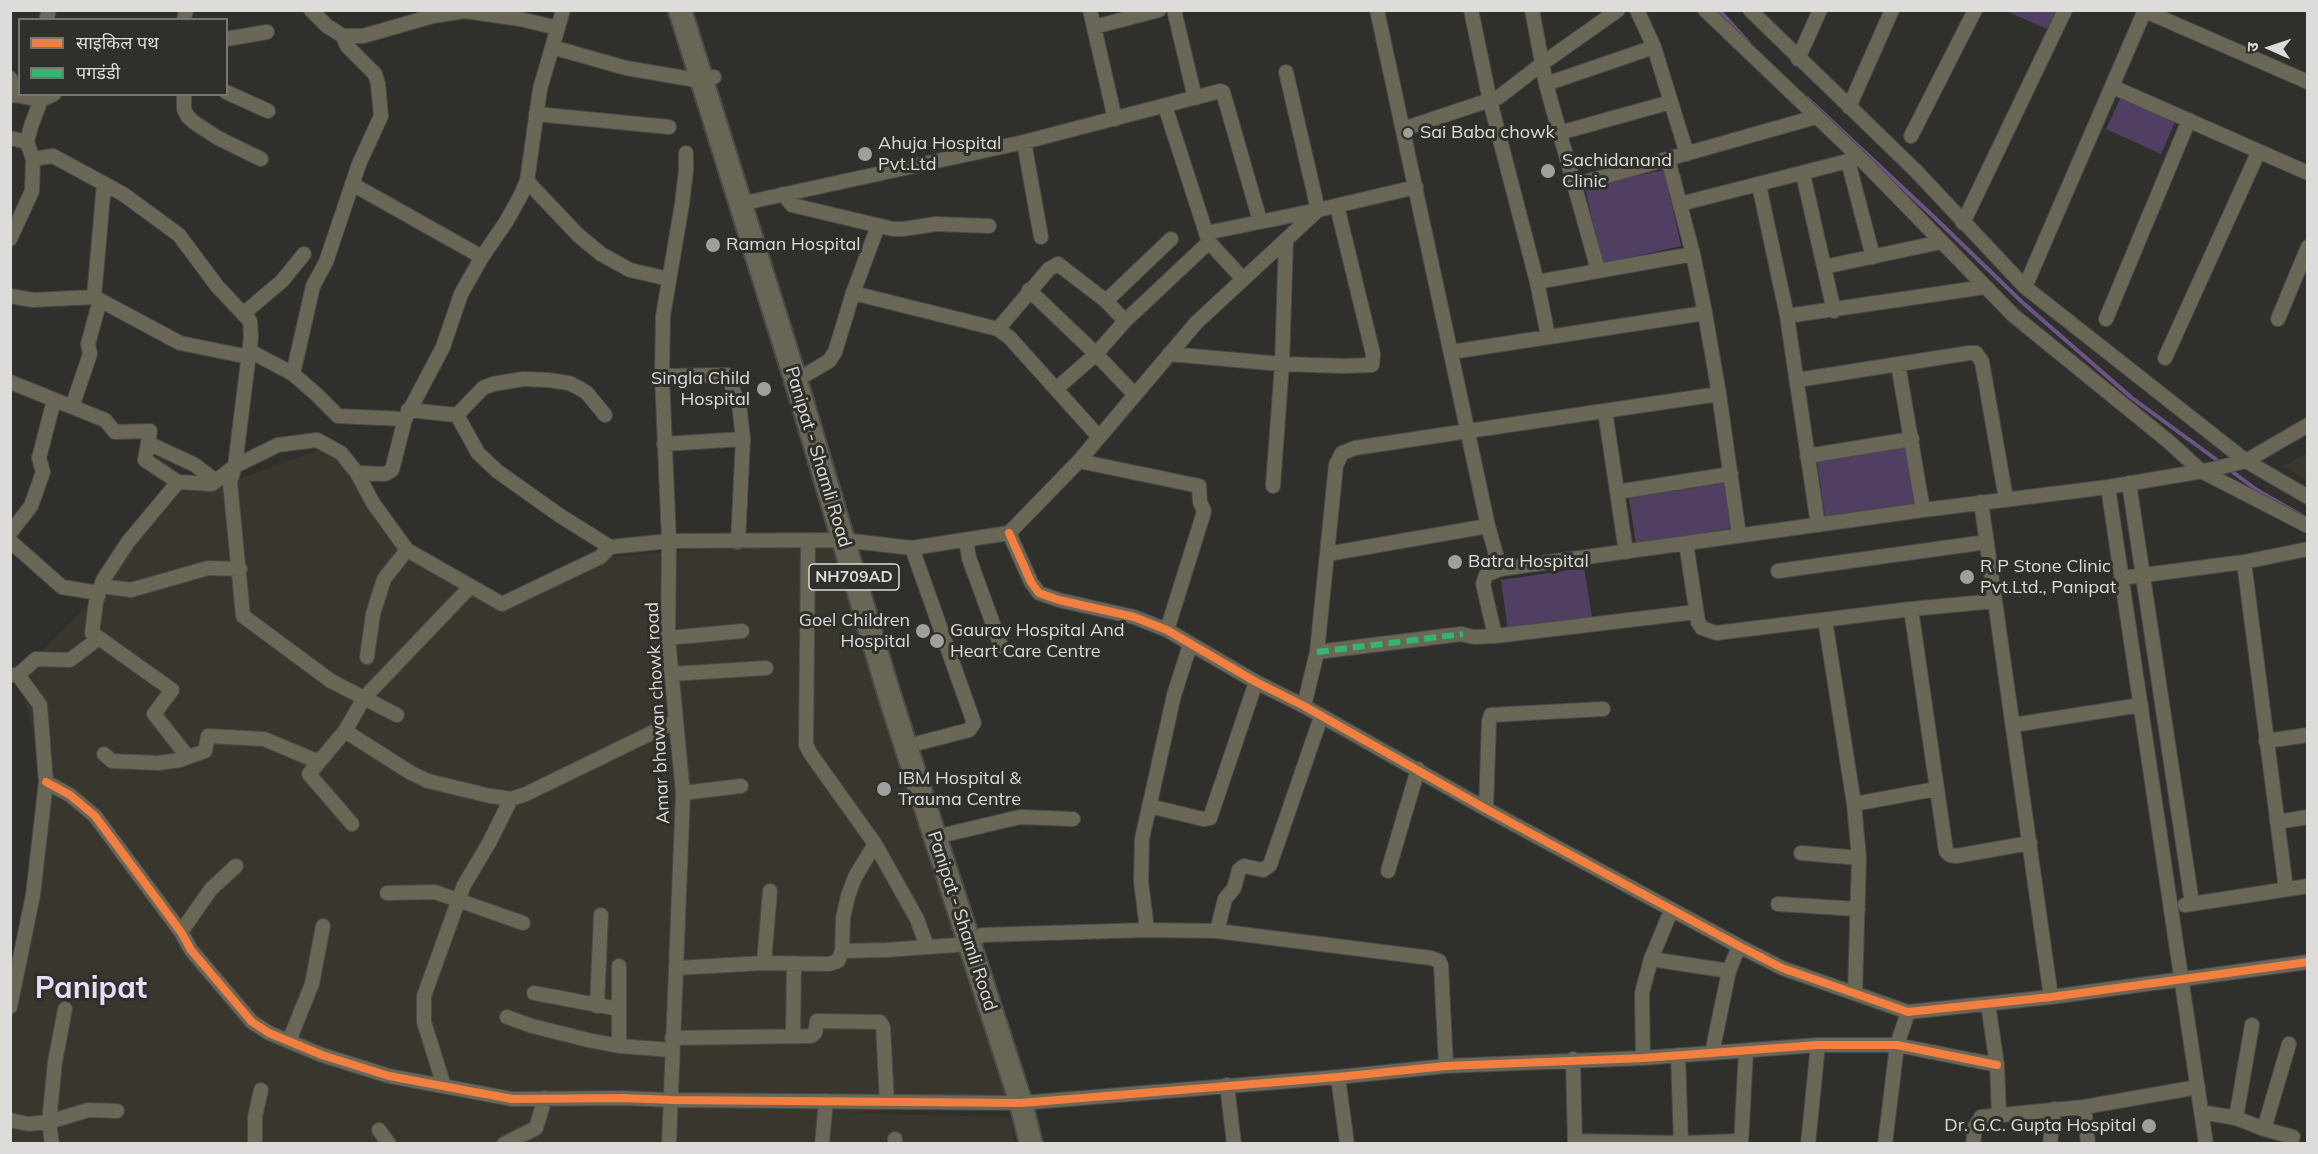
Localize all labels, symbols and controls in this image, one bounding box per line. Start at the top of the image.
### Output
legend [18,18,228,96]
north arrow [2240,18,2300,78]
text: साइकिल पथ [76,31,159,54]
text: उ [2242,42,2262,52]
text: पगडंडी [76,61,120,84]
place label: Sai Baba chowk [1420,122,1555,144]
marker: Sai Baba chowk [1401,126,1415,140]
place label: Ahuja Hospital Pvt.Ltd [878,133,1001,176]
marker: Ahuja Hospital Pvt.Ltd [856,145,874,163]
place label: Sachidanand Clinic [1562,150,1672,192]
marker: Sachidanand Clinic [1539,162,1557,180]
place label: Raman Hospital [726,234,861,256]
marker: Raman Hospital [704,236,722,254]
street label: Panipat - Shamli Road [780,364,856,550]
place label: Singla Child Hospital [651,368,750,410]
marker: Singla Child Hospital [755,380,773,398]
place label: Batra Hospital [1468,551,1589,573]
marker: Batra Hospital [1446,553,1464,571]
place label: R P Stone Clinic Pvt.Ltd., Panipat [1980,556,2116,598]
road number: NH709AD [809,564,899,590]
marker: R P Stone Clinic Pvt.Ltd., Panipat [1958,568,1976,586]
street label: Amar bhawan chowk road [641,602,675,824]
place label: Goel Children Hospital [799,610,910,652]
place label: Gaurav Hospital And Heart Care Centre [950,620,1124,662]
marker: Goel Children Hospital [914,622,932,640]
marker: Gaurav Hospital And Heart Care Centre [928,632,946,650]
place label: IBM Hospital & Trauma Centre [898,768,1021,810]
marker: IBM Hospital & Trauma Centre [875,780,893,798]
street label: Panipat - Shamli Road [923,828,1001,1014]
district label: Panipat [35,971,147,1007]
place label: Dr. G.C. Gupta Hospital [1944,1115,2136,1137]
marker: Dr. G.C. Gupta Hospital [2140,1117,2158,1135]

